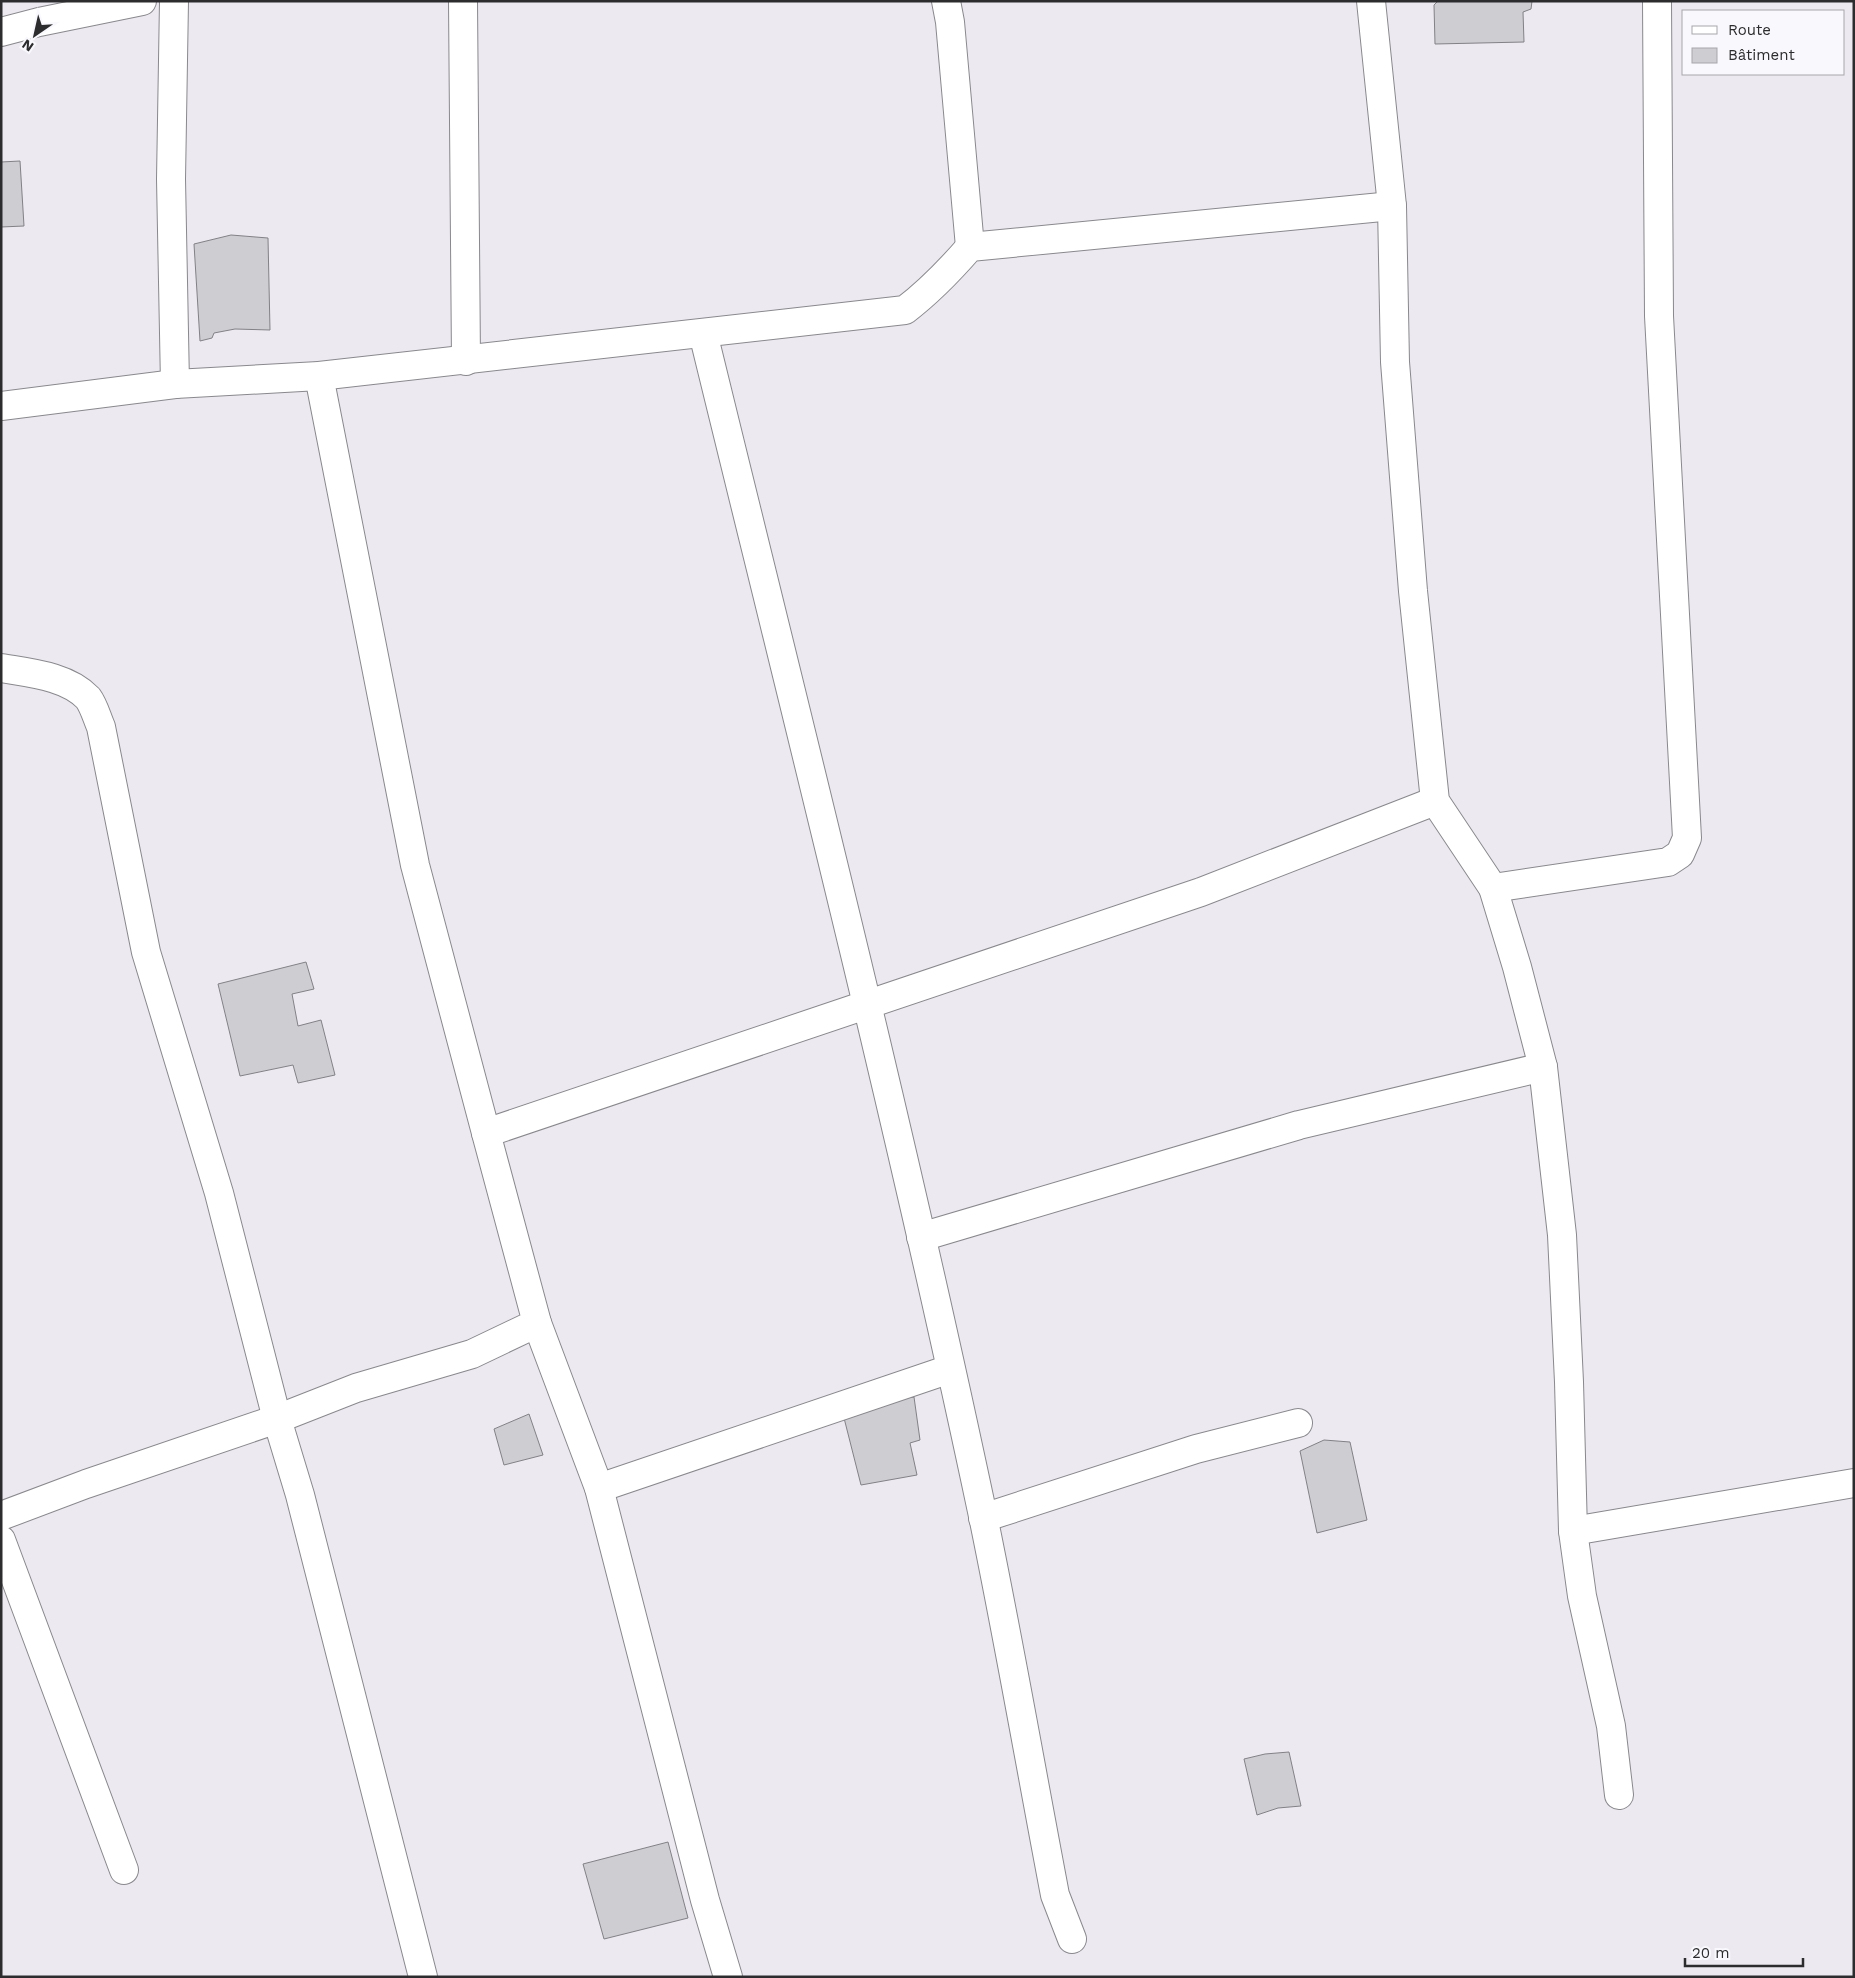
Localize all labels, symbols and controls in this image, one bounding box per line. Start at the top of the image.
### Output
north arrow [10,10,60,60]
legend [1682,10,1845,75]
text: Route [1728,21,1771,39]
text: N [19,36,37,55]
text: Bâtiment [1728,46,1795,64]
scale bar [1685,1936,1802,1968]
text: 20 m [1692,1944,1730,1962]

